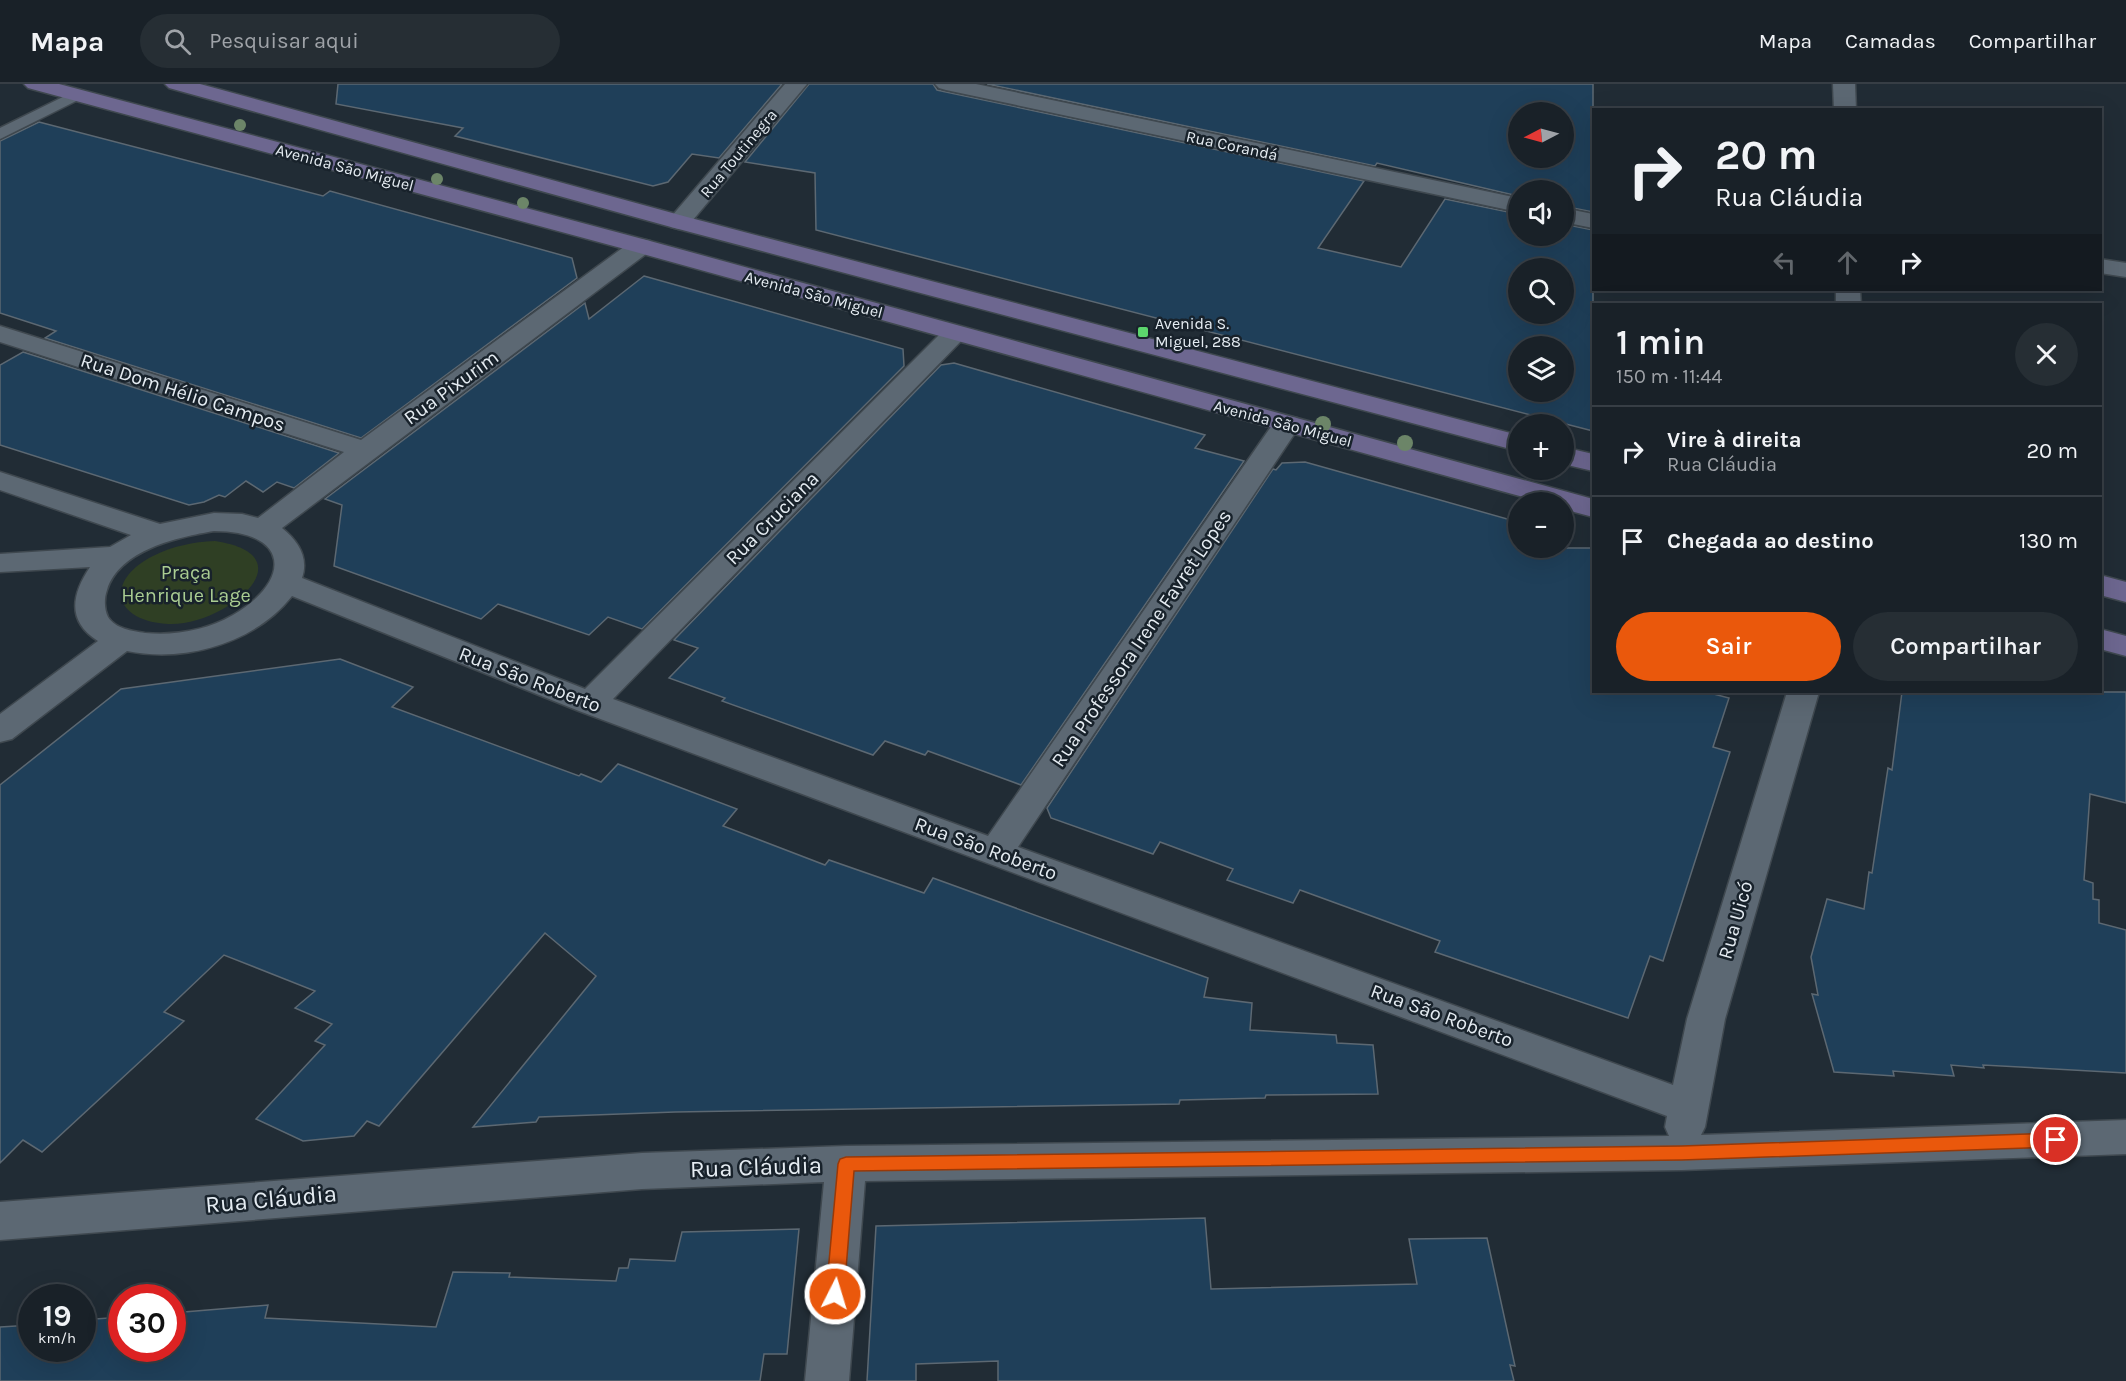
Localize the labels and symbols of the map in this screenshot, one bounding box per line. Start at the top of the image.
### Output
north arrow [1508,102,1574,168]
street label: Rua Toutinegra [696,105,781,201]
street label: Rua Corandá [1184,127,1279,164]
street label: Avenida São Miguel [274,140,416,195]
street label: Avenida São Miguel [743,267,885,322]
place label: Avenida S. Miguel, 288 [1155,314,1241,351]
marker: Avenida S. Miguel, 288 [1136,325,1150,339]
street label: Rua Pixurim [399,345,503,429]
street label: Rua Dom Hélio Campos [78,349,288,436]
street label: Avenida São Miguel [1212,396,1354,451]
street label: Rua Cruciana [721,467,824,570]
street label: Rua Professora Irene Favret Lopes [1047,505,1236,771]
park label: Praça Henrique Lage [121,561,251,607]
street label: Rua São Roberto [456,642,604,717]
street label: Rua São Roberto [911,812,1060,885]
street label: Rua Uicó [1713,878,1758,962]
street label: Rua São Roberto [1367,979,1516,1052]
pin [2030,1114,2081,1165]
street label: Rua Cláudia [690,1151,822,1183]
street label: Rua Cláudia [204,1179,338,1219]
position arrow [803,1262,867,1326]
speed limit sign: 30 [108,1284,186,1362]

